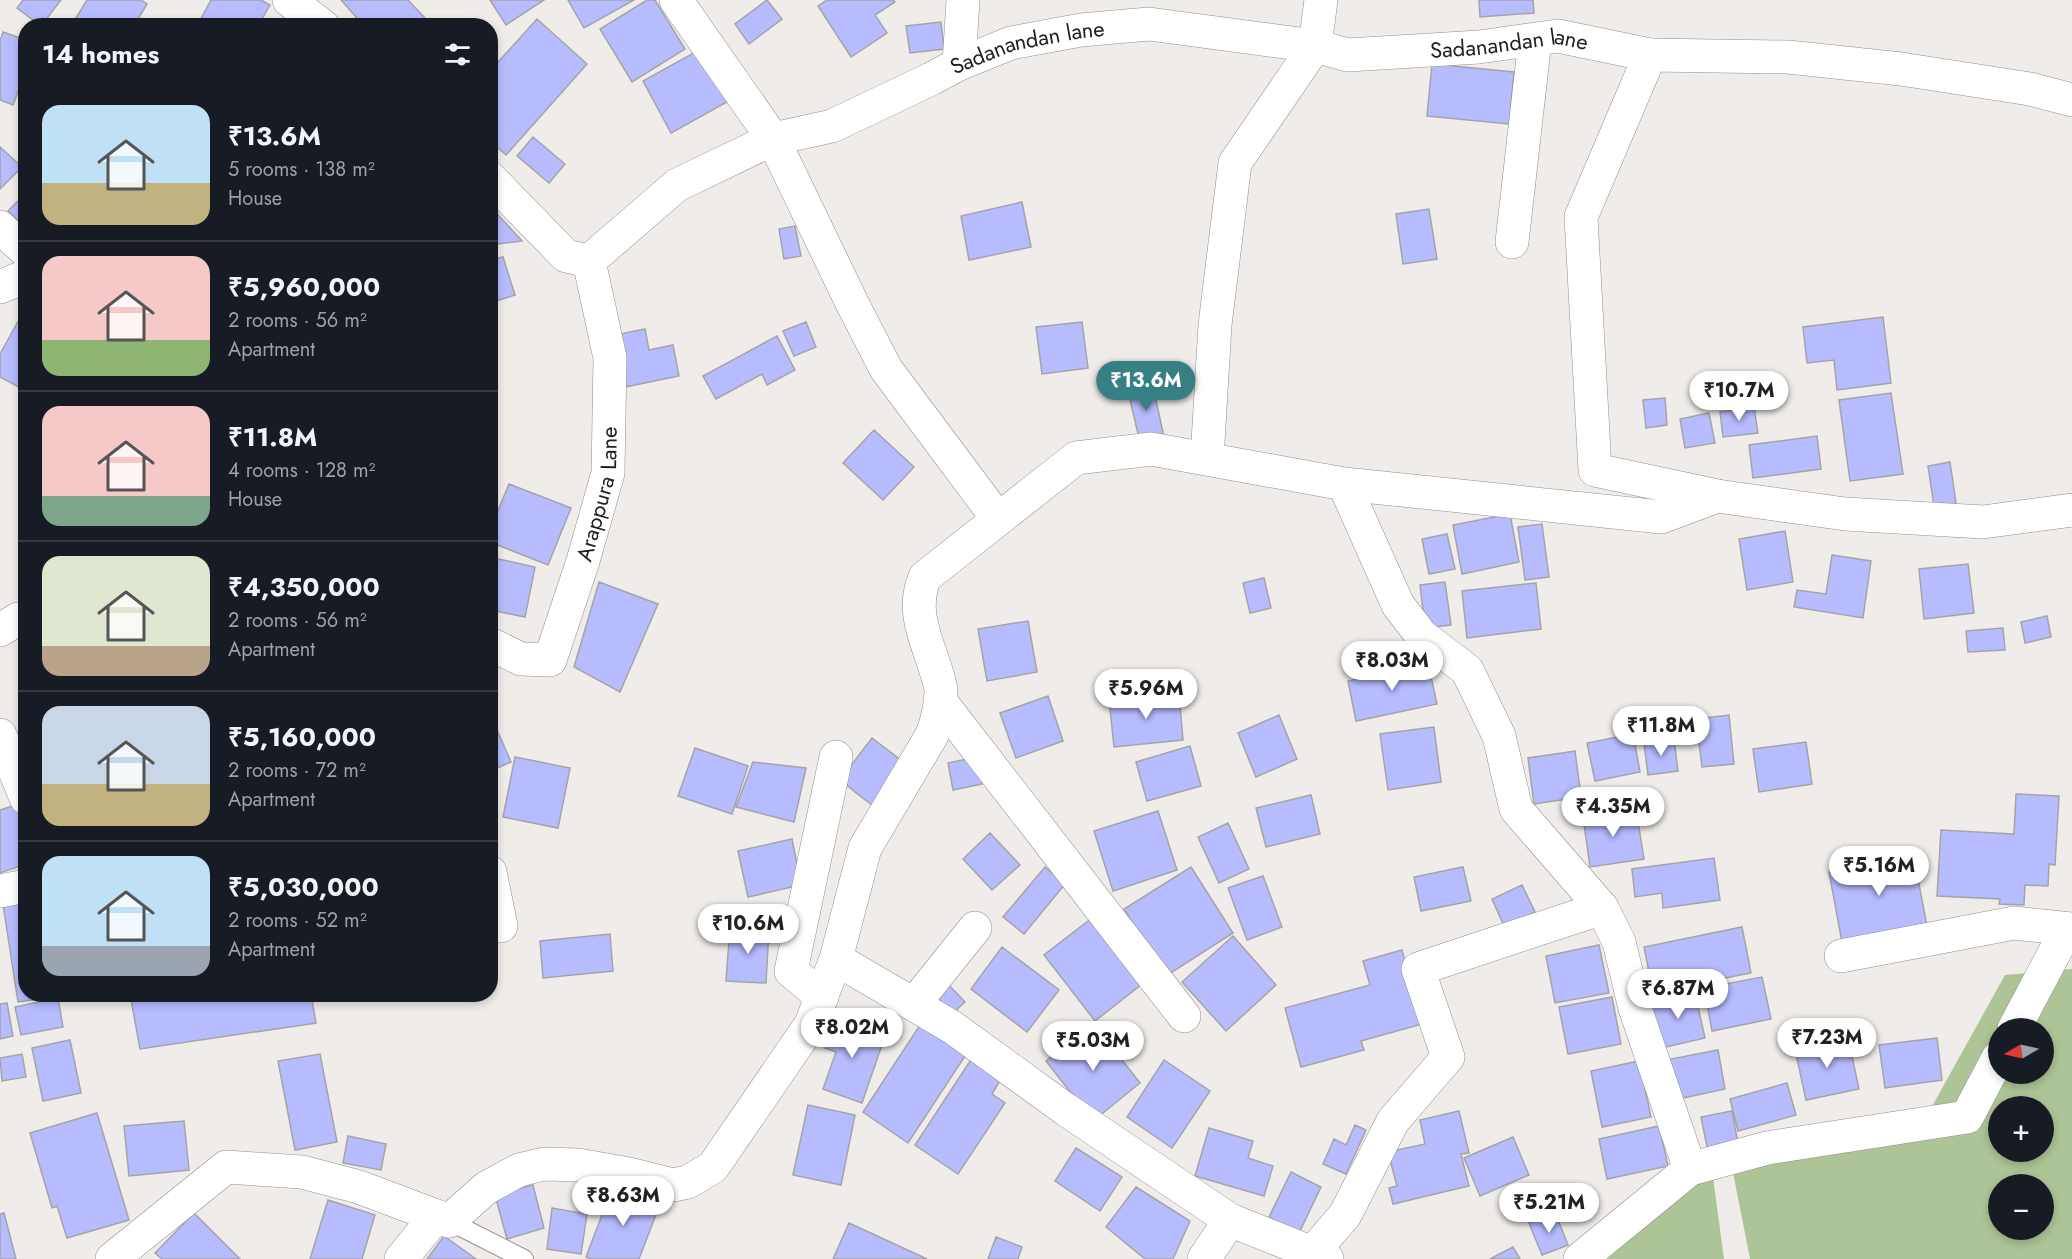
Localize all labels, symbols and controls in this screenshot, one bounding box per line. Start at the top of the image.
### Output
street label: Sadanandan lane [944,12,1106,82]
street label: Sadanandan lane [1429,20,1591,66]
text: 14 homes [42,35,159,73]
icon: filters [441,38,474,71]
text: ₹13.6M [228,117,321,155]
icon: home [90,129,162,201]
text: 5 rooms · 138 m² [228,155,375,184]
text: House [228,184,282,213]
text: ₹5,960,000 [228,268,380,306]
icon: home [90,280,162,352]
text: 2 rooms · 56 m² [228,306,367,335]
text: Apartment [228,335,315,364]
pin: ₹13.6M [1097,361,1195,412]
text: ₹13.6M [1110,366,1182,395]
pin: ₹10.7M [1690,371,1788,422]
text: ₹10.7M [1703,376,1775,405]
text: ₹11.8M [228,418,317,456]
street label: Arappura Lane [568,426,625,565]
icon: home [90,430,162,502]
text: 4 rooms · 128 m² [228,456,376,485]
text: House [228,485,282,514]
text: ₹4,350,000 [228,568,380,606]
icon: home [90,580,162,652]
text: 2 rooms · 56 m² [228,606,367,635]
text: Apartment [228,635,315,664]
pin: ₹8.03M [1343,641,1441,692]
text: ₹8.03M [1355,646,1429,675]
pin: ₹5.96M [1097,669,1195,720]
text: ₹5.96M [1108,674,1184,703]
pin: ₹11.8M [1612,706,1710,757]
text: ₹11.8M [1627,711,1695,740]
text: ₹5,160,000 [228,718,376,756]
icon: home [90,730,162,802]
text: 2 rooms · 72 m² [228,756,366,785]
text: Apartment [228,785,315,814]
pin: ₹4.35M [1564,787,1662,838]
text: ₹4.35M [1576,792,1650,821]
pin: ₹5.16M [1830,846,1928,897]
text: ₹5.16M [1843,851,1915,880]
text: ₹5,030,000 [228,868,379,906]
icon: home [90,880,162,952]
pin: ₹10.6M [699,904,797,955]
text: 2 rooms · 52 m² [228,906,367,935]
text: ₹10.6M [712,909,784,938]
text: Apartment [228,935,315,964]
pin: ₹6.87M [1629,969,1727,1020]
text: ₹6.87M [1641,974,1715,1003]
pin: ₹8.02M [803,1008,901,1059]
text: ₹8.02M [815,1013,889,1042]
pin: ₹7.23M [1778,1018,1876,1069]
north arrow [1988,1018,2054,1084]
map controls [1988,1018,2054,1240]
pin: ₹5.03M [1044,1021,1142,1072]
text: ₹7.23M [1791,1023,1863,1052]
text: ₹5.03M [1056,1026,1130,1055]
button: + [1988,1096,2054,1162]
button: − [1988,1174,2054,1240]
pin: ₹8.63M [574,1176,672,1227]
text: ₹8.63M [586,1181,660,1210]
pin: ₹5.21M [1500,1183,1598,1234]
text: ₹5.21M [1513,1188,1585,1217]

